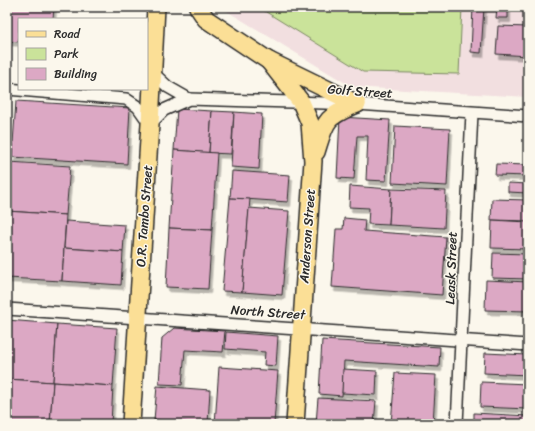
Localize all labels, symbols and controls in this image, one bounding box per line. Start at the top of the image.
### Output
legend [18,18,148,90]
text: Road [54,23,81,45]
text: Park [54,43,79,65]
text: Building [54,63,97,85]
street label: Golf Street [327,77,394,105]
street label: O.R. Tambo Street [129,164,159,268]
street label: Anderson Street [292,188,322,285]
street label: Leask Street [438,231,464,305]
street label: North Street [230,298,307,326]

